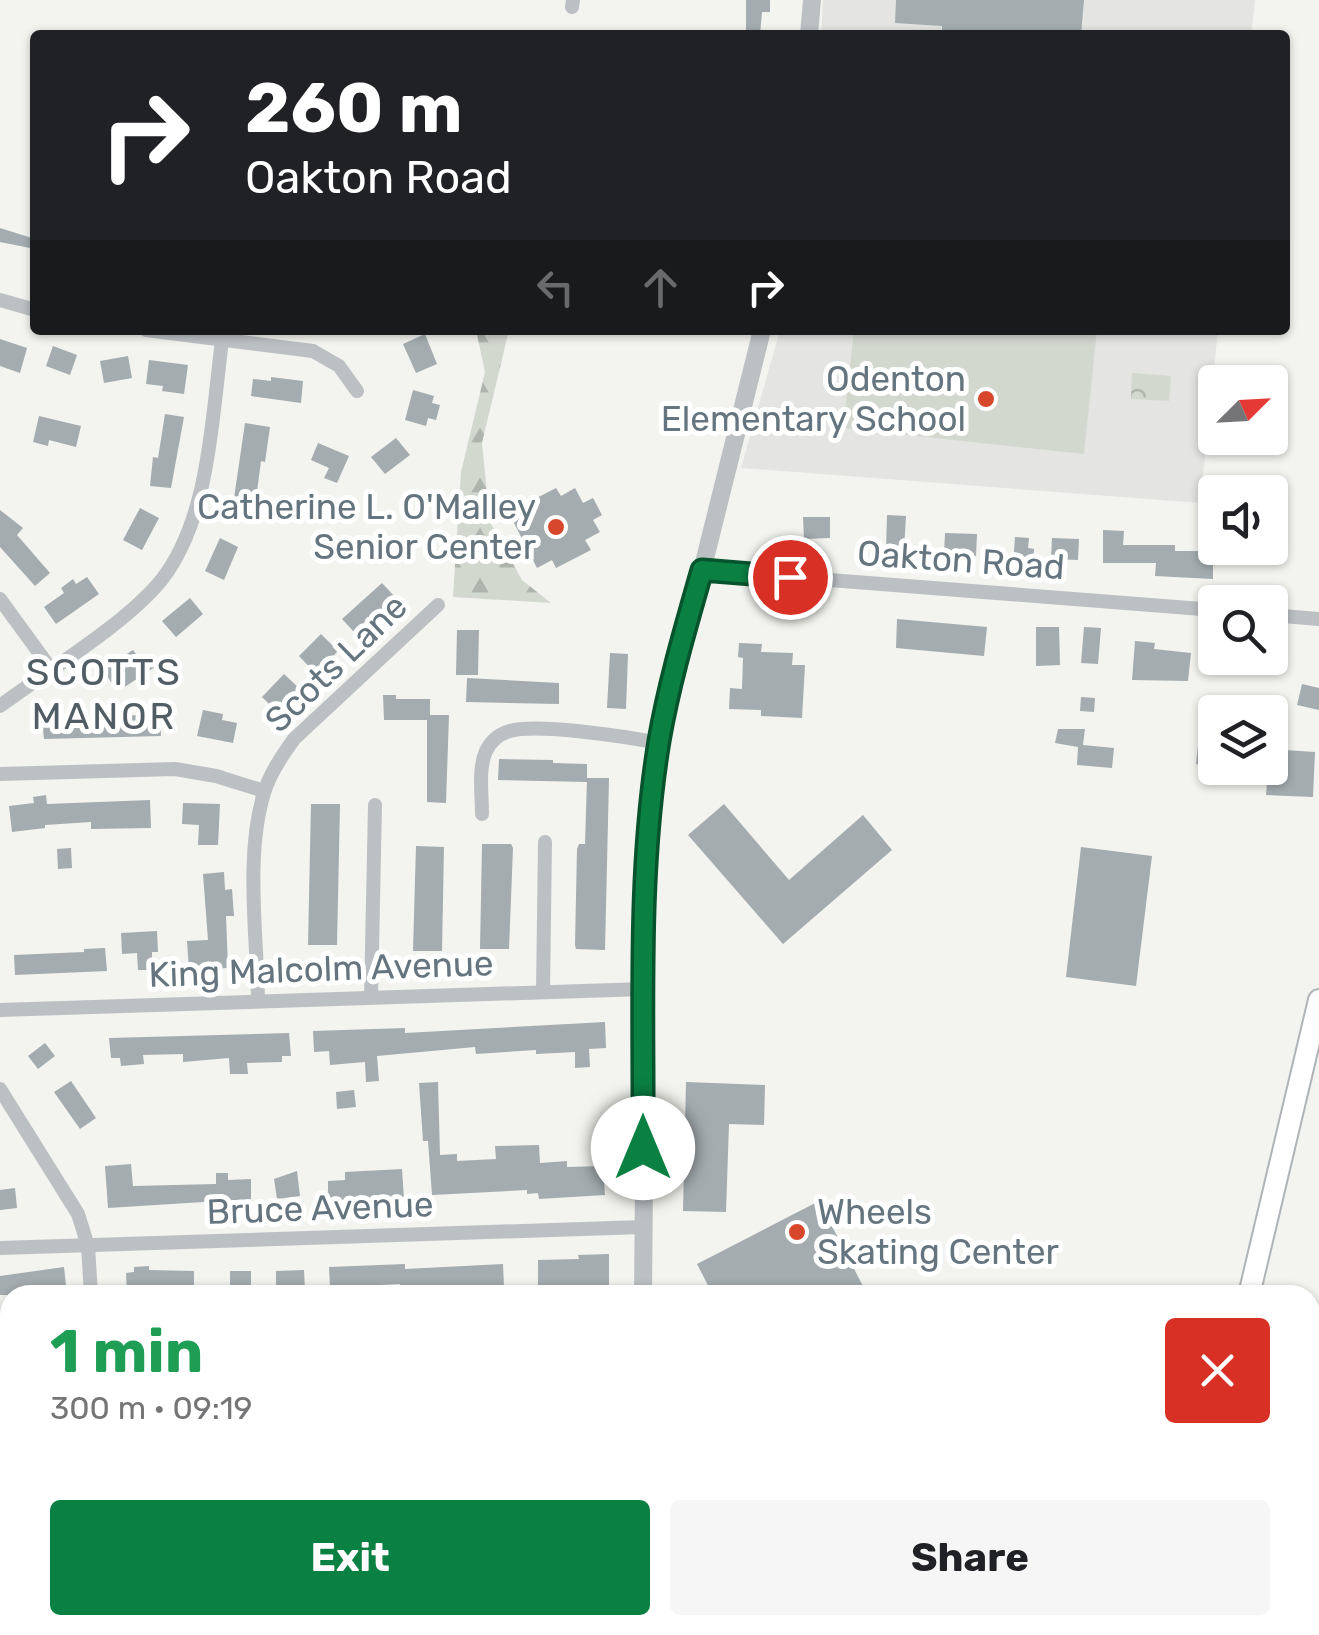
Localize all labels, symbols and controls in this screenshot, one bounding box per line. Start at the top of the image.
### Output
text: 260 m [245,67,463,150]
icon: right [80,70,210,200]
text: Oakton Road [245,151,512,204]
icon: left [528,260,583,315]
icon: ahead [633,260,688,315]
icon: right [738,260,793,315]
place label: Odenton Elementary School [661,358,966,440]
north arrow [1198,365,1288,455]
map controls [1198,365,1288,785]
marker: Odenton Elementary School [975,388,997,410]
button: sound [1198,475,1288,565]
place label: Catherine L. O'Malley Senior Center [197,486,536,568]
marker: Catherine L. O'Malley Senior Center [545,516,567,538]
street label: Oakton Road [856,532,1066,588]
pin [748,535,833,620]
icon: arrive [763,550,818,605]
street label: Scots Lane [256,585,416,741]
button: search [1198,585,1288,675]
district label: SCOTTS MANOR [26,649,182,739]
button: layers [1198,695,1288,785]
street label: King Malcolm Avenue [148,942,494,996]
position arrow [591,1096,695,1200]
street label: Bruce Avenue [206,1183,434,1233]
place label: Wheels Skating Center [817,1191,1059,1273]
marker: Wheels Skating Center [786,1221,808,1243]
text: 1 min [50,1316,203,1387]
button: close [1165,1318,1270,1423]
text: 300 m · 09:19 [50,1389,253,1427]
button: Exit [50,1500,650,1615]
button: Share [670,1500,1270,1615]

